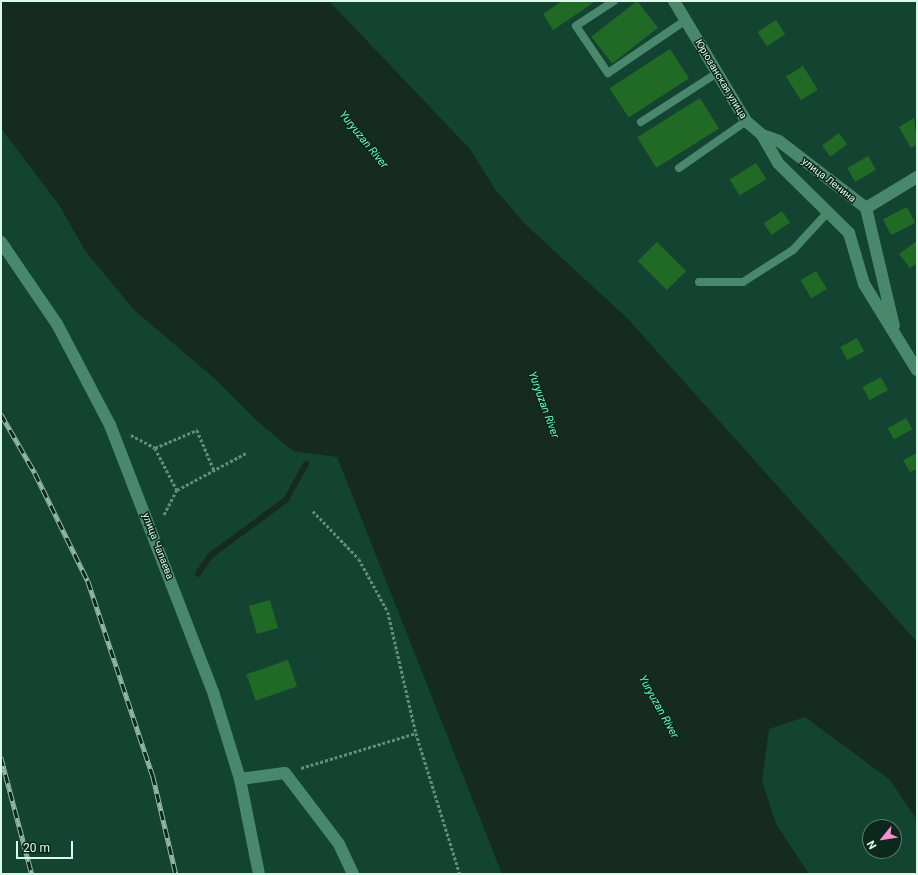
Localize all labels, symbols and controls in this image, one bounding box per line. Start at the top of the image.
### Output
street label: Юрюзанская улица [693,37,749,121]
water label: Yuryuzan River [336,109,390,171]
street label: улица Ленина [800,155,858,205]
water label: Yuryuzan River [525,370,561,440]
street label: улица Чапаева [140,511,176,581]
water label: Yuryuzan River [635,673,681,741]
north arrow [862,819,902,859]
scale bar [18,833,75,859]
text: N [864,838,880,851]
text: 20 m [23,841,50,855]

